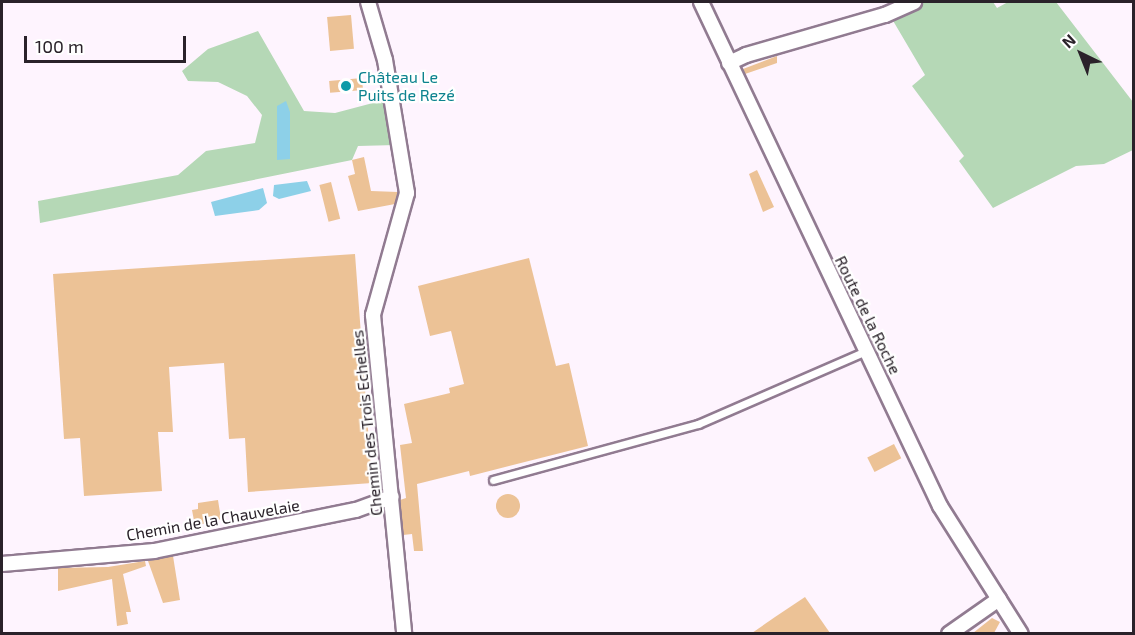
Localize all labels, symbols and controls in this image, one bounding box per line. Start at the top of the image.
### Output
scale bar [27,24,189,62]
north arrow [1051,24,1111,84]
text: N [1058,30,1079,51]
text: 100 m [35,35,84,57]
place label: Château Le Puits de Rezé [358,67,455,105]
marker: Château Le Puits de Rezé [339,79,353,93]
street label: Route de la Roche [831,253,905,377]
street label: Chemin des Trois Echelles [348,329,386,517]
street label: Chemin de la Chauvelaie [125,495,301,545]

